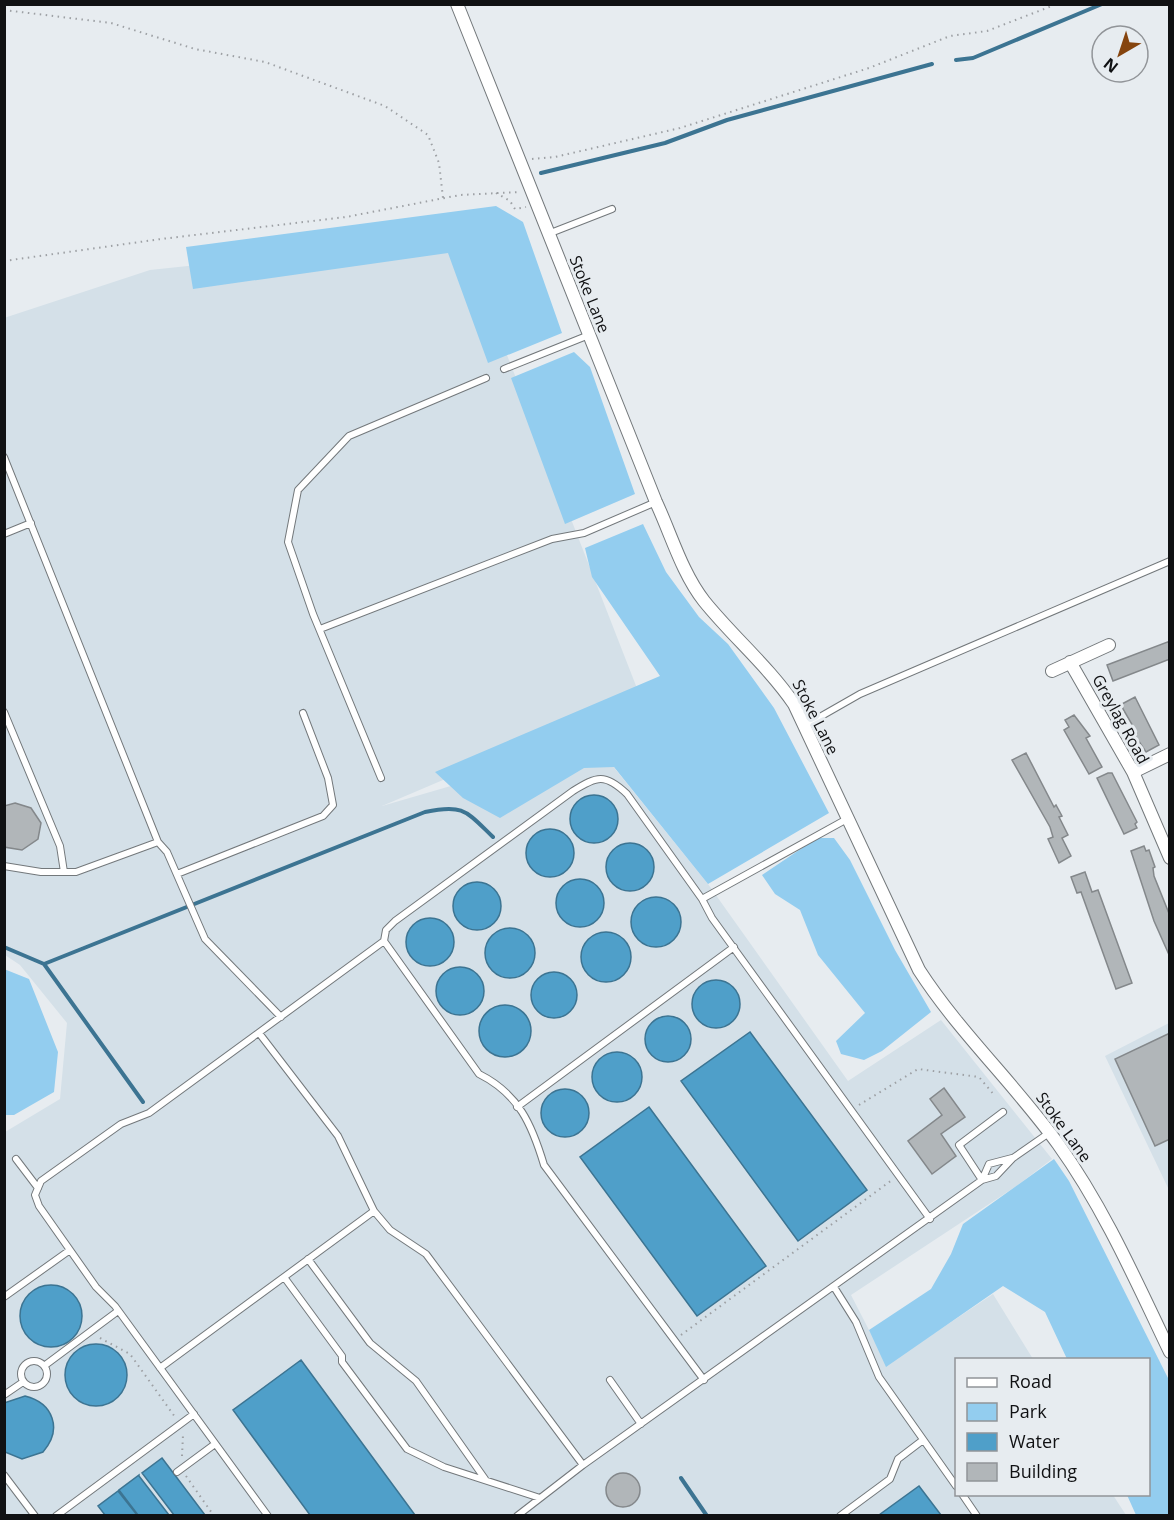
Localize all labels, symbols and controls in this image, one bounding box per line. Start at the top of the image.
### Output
north arrow [1090,24,1150,84]
text: N [1099,53,1123,78]
street label: Stoke Lane [565,252,616,336]
street label: Greylag Road [1087,670,1155,768]
street label: Stoke Lane [788,676,844,758]
street label: Stoke Lane [1031,1087,1097,1167]
legend [955,1358,1150,1496]
text: Road [1009,1369,1052,1393]
text: Park [1009,1399,1047,1423]
text: Water [1009,1429,1060,1453]
text: Building [1009,1459,1077,1483]

